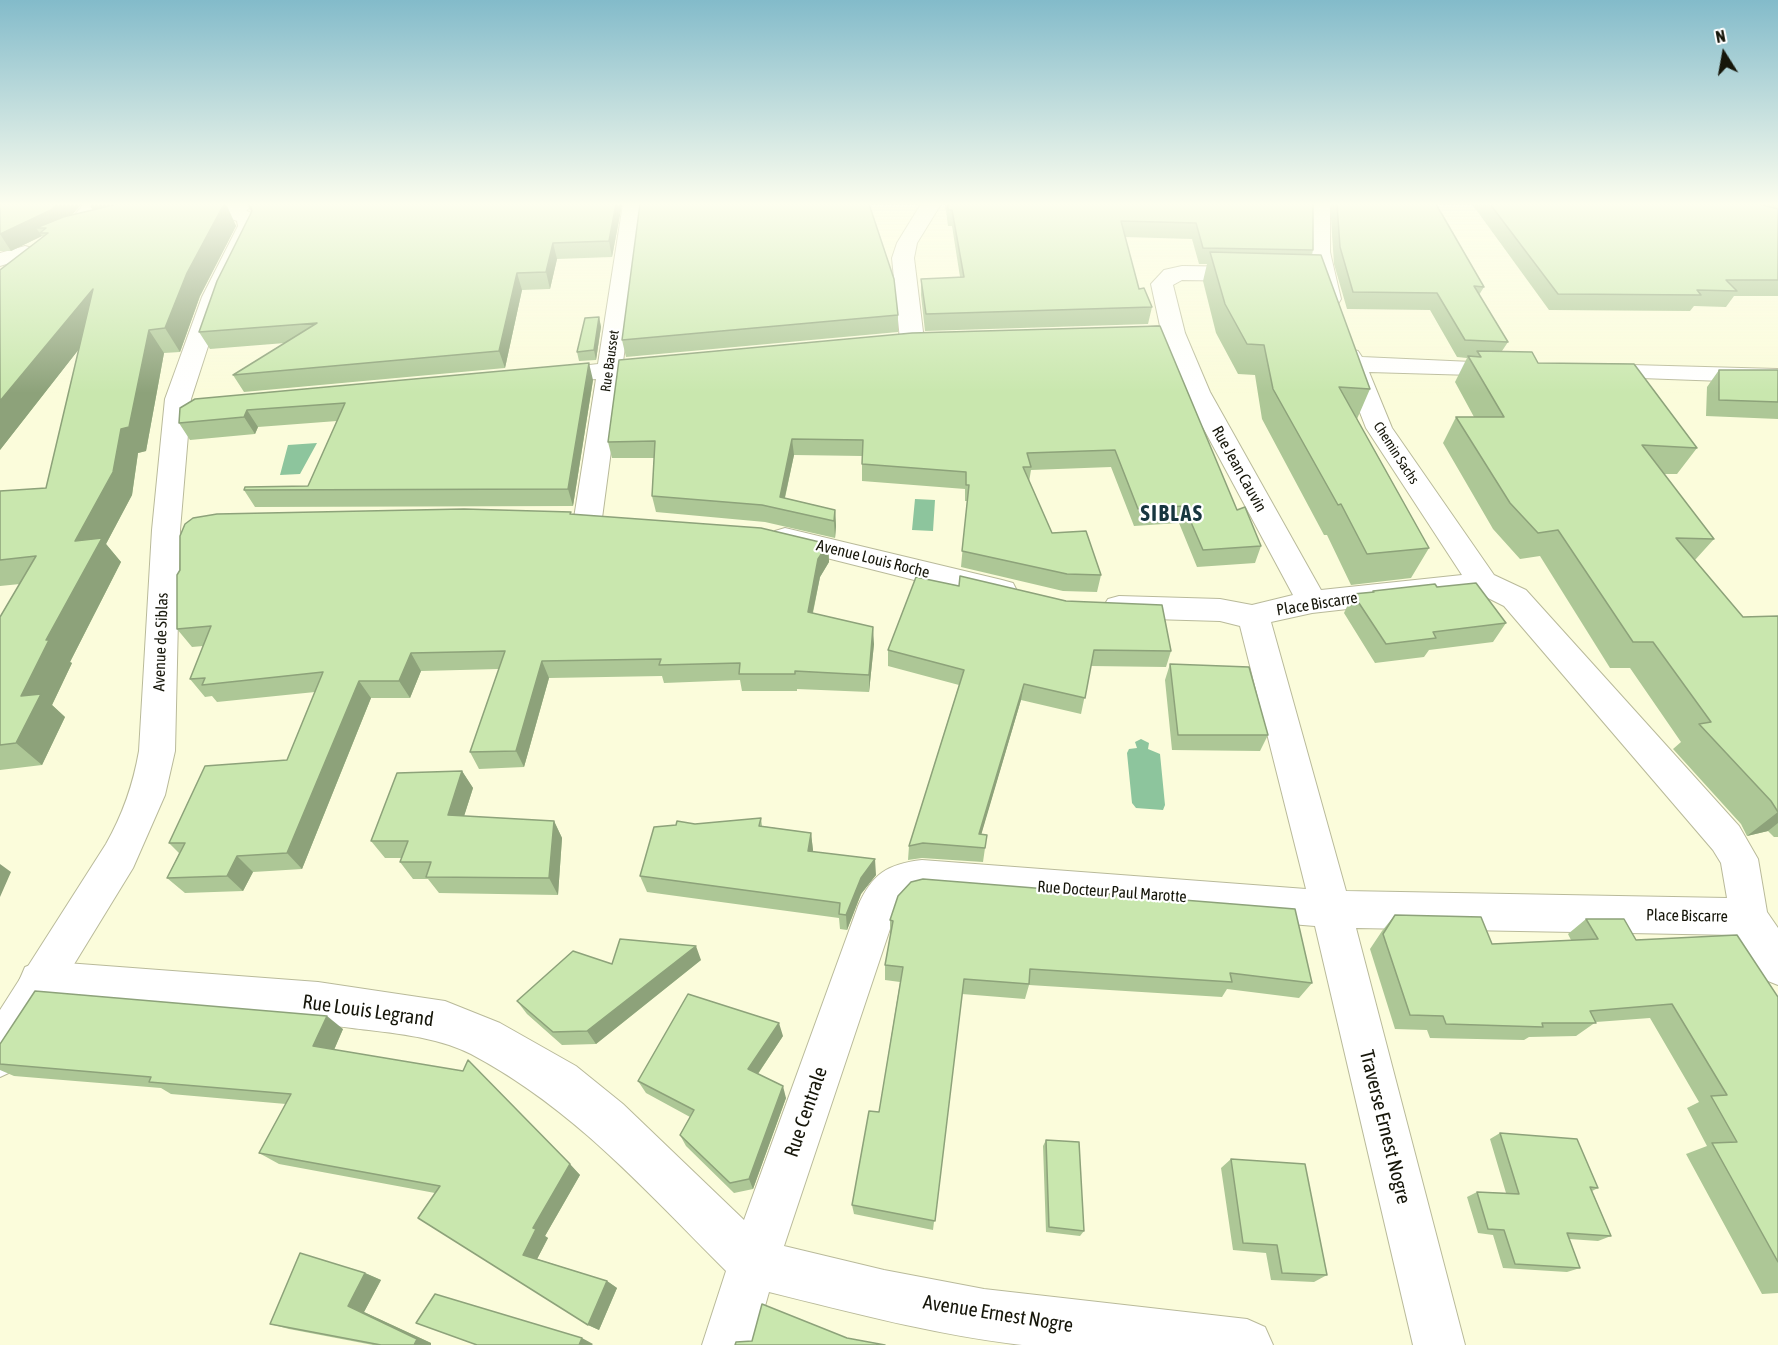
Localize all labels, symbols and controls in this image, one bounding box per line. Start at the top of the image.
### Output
north arrow [1694,24,1754,84]
text: N [1714,27,1727,46]
street label: Rue Bausset [597,329,623,393]
street label: Chemin Sachs [1370,419,1422,487]
street label: Rue Jean Cauvin [1207,423,1271,515]
district label: SIBLAS [1141,501,1203,527]
street label: Avenue Louis Roche [814,536,932,582]
street label: Place Biscarre [1275,588,1359,620]
street label: Avenue de Siblas [150,592,172,692]
street label: Rue Docteur Paul Marotte [1037,877,1187,907]
street label: Place Biscarre [1646,906,1728,926]
street label: Rue Louis Legrand [301,990,435,1032]
street label: Traverse Ernest Nogre [1354,1048,1416,1206]
street label: Rue Centrale [779,1064,833,1160]
street label: Avenue Ernest Nogre [921,1290,1075,1338]

